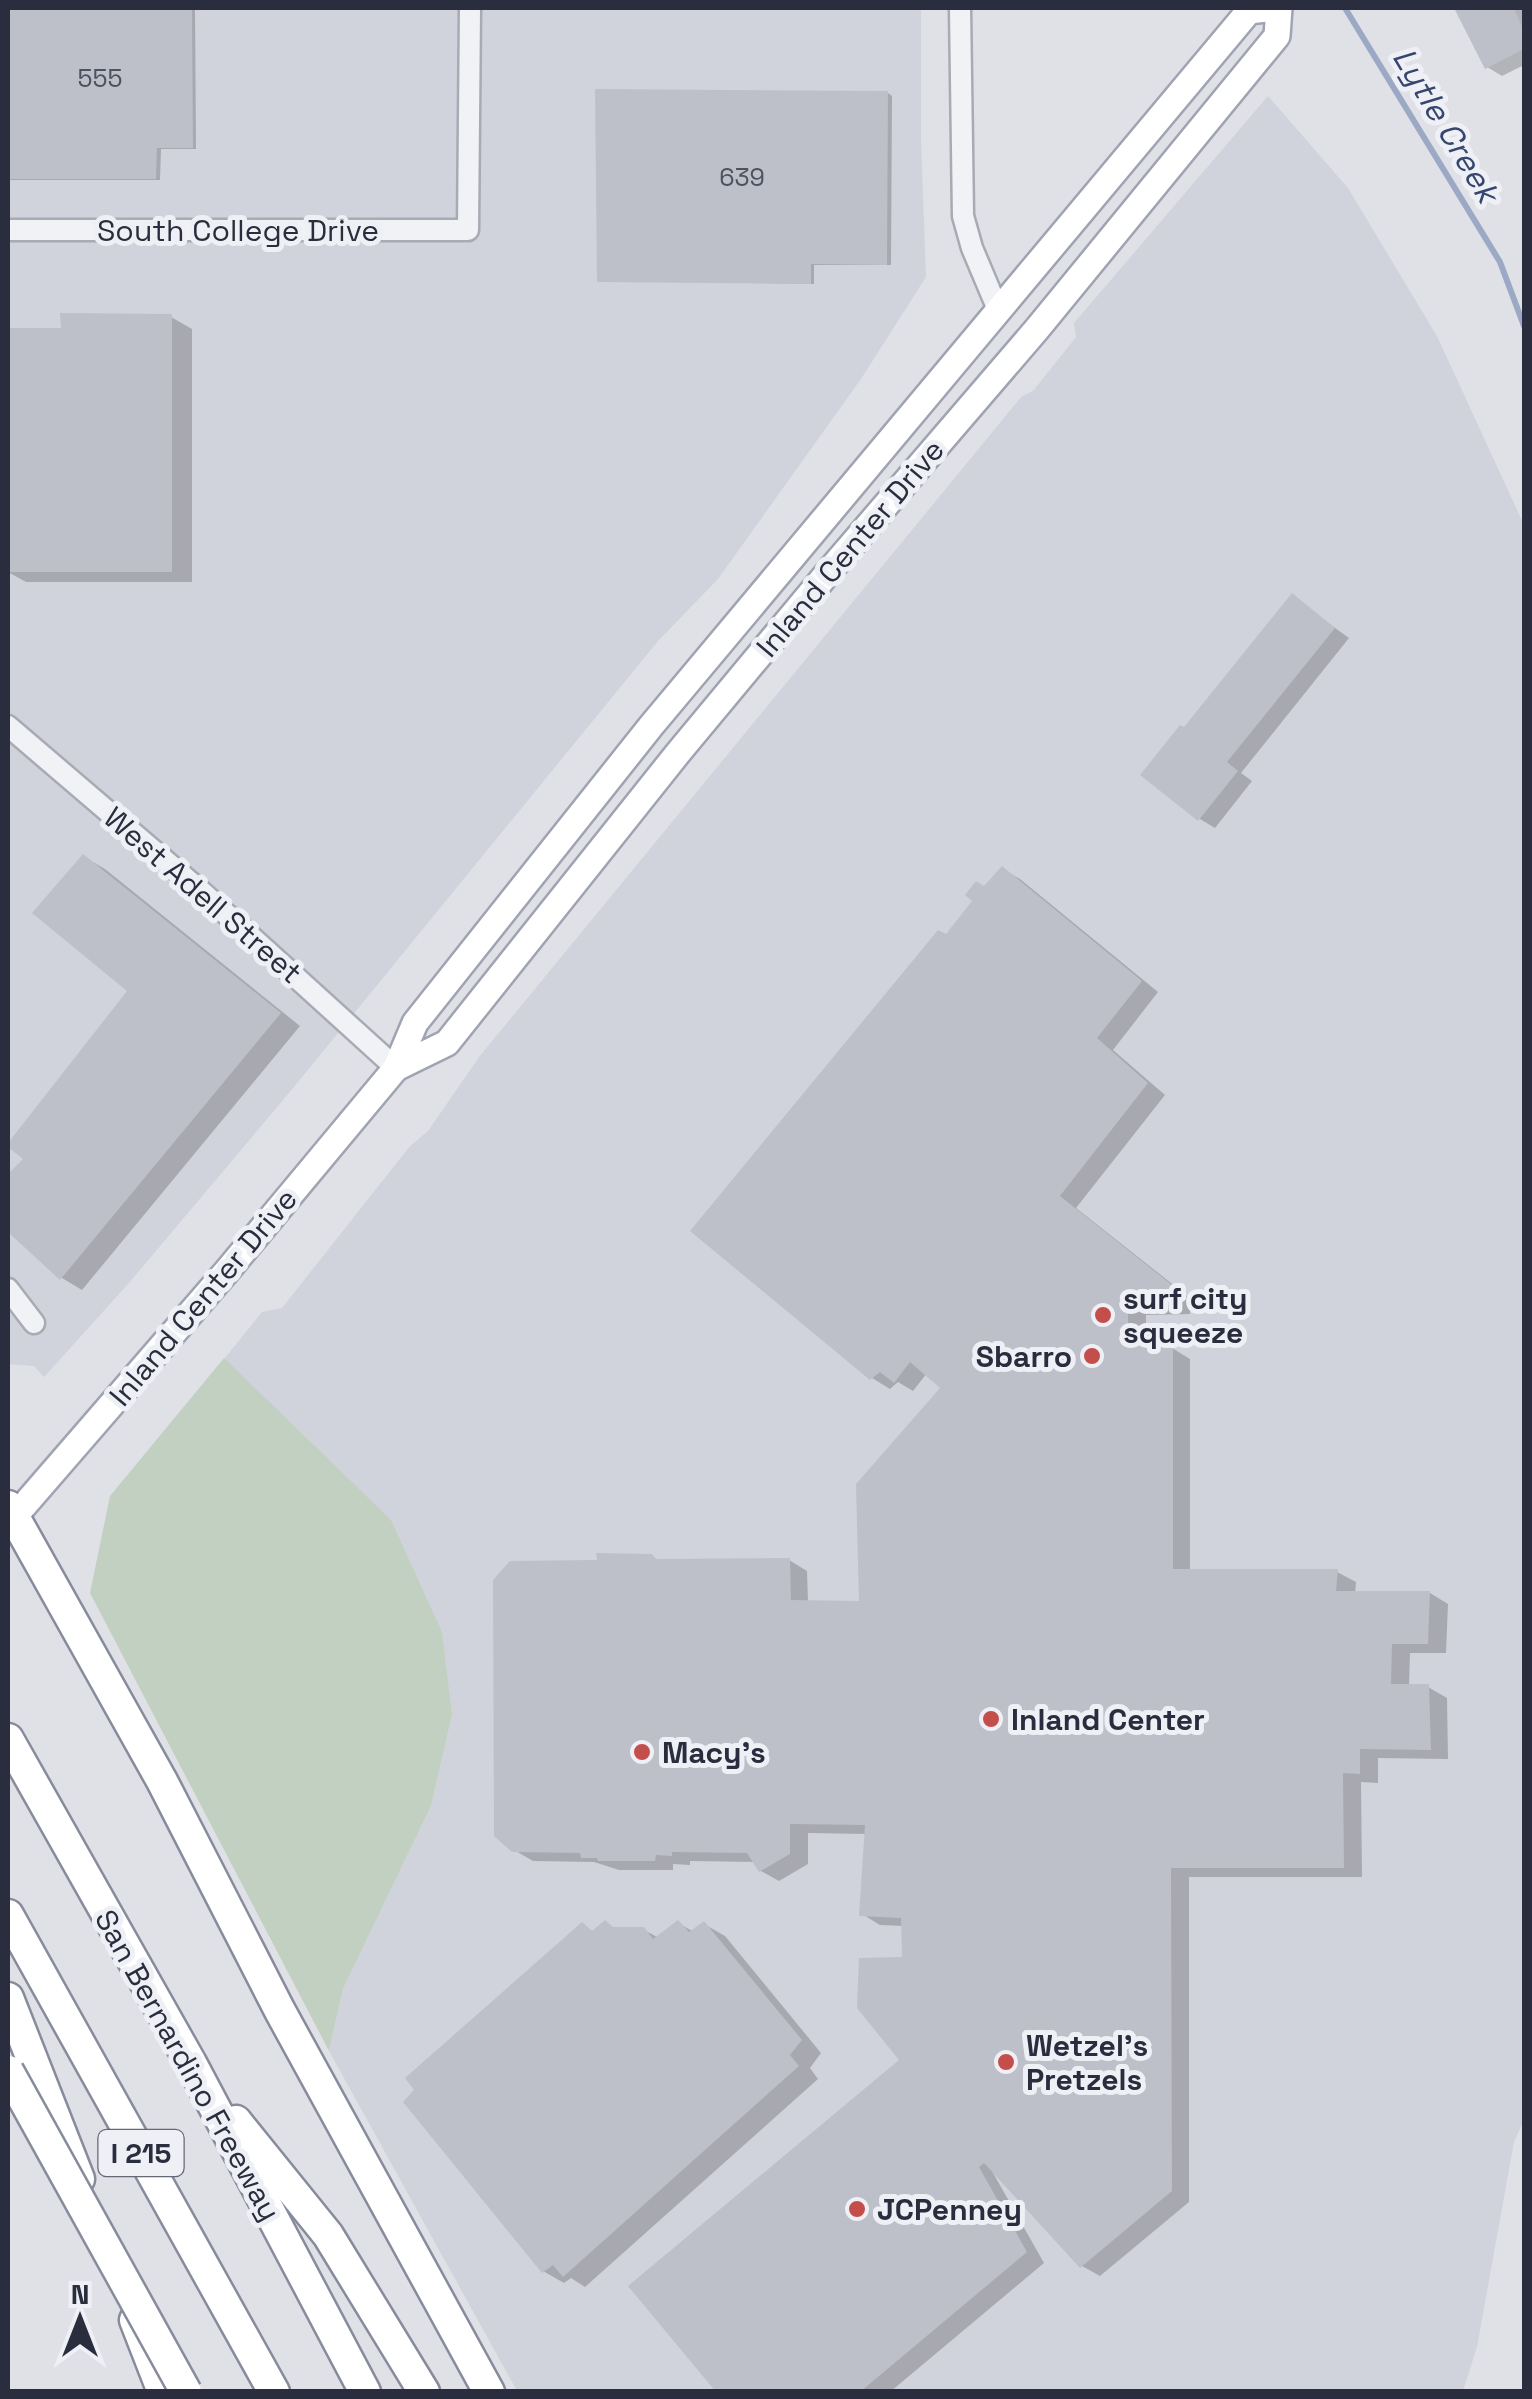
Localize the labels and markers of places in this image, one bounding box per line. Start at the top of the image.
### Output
place label: surf city squeeze [1123,1279,1248,1352]
marker: surf city squeeze [1092,1304,1114,1326]
place label: Sbarro [976,1337,1072,1376]
marker: Sbarro [1081,1345,1103,1367]
place label: Inland Center [1011,1700,1205,1739]
marker: Inland Center [980,1708,1002,1730]
place label: Macy's [662,1733,766,1772]
marker: Macy's [631,1741,653,1763]
place label: Wetzel's Pretzels [1026,2026,1148,2099]
marker: Wetzel's Pretzels [995,2051,1017,2073]
place label: JCPenney [877,2190,1022,2229]
marker: JCPenney [846,2198,868,2220]

